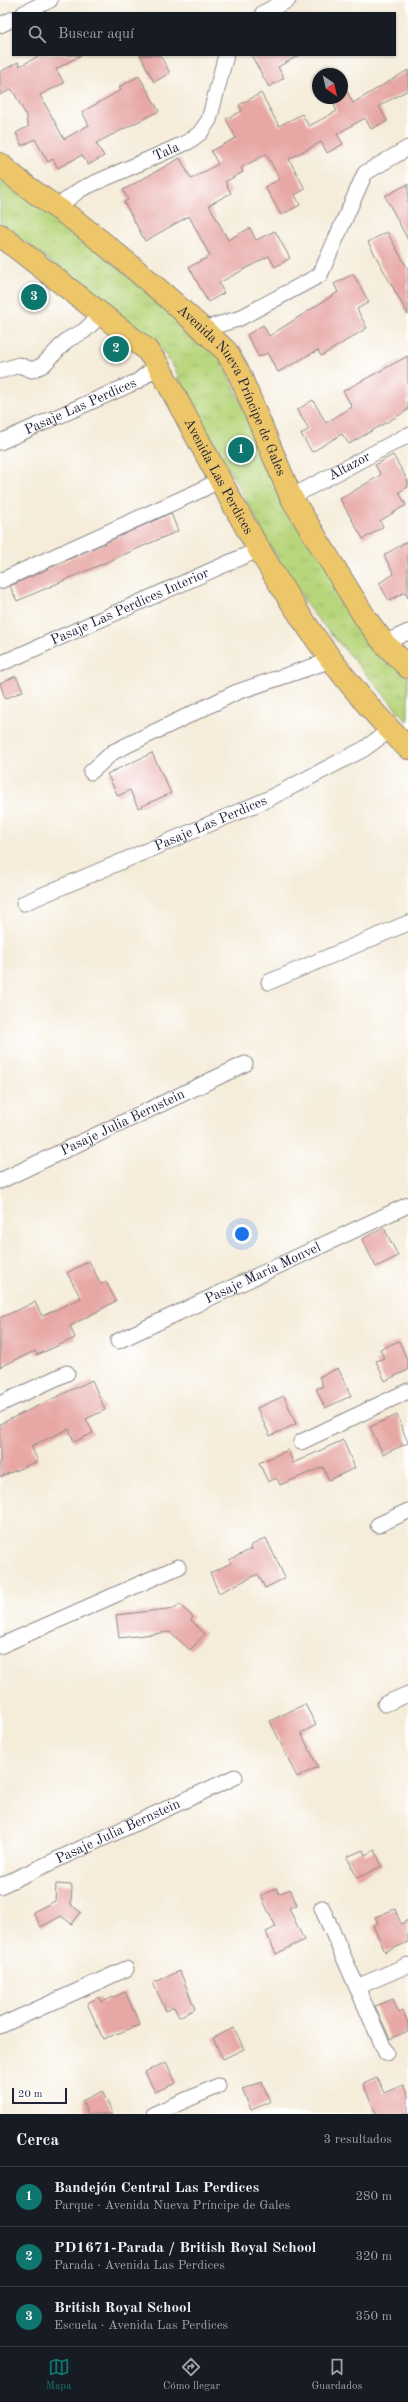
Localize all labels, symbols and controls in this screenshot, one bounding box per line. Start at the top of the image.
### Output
search box [12,12,396,56]
icon: search [26,23,48,45]
text: Buscar aquí [58,27,134,42]
north arrow [312,68,348,104]
street label: Tala [151,140,181,163]
pin: 3 [21,282,47,312]
street label: Avenida Nueva Príncipe de Gales [175,302,288,478]
pin: 2 [103,334,129,364]
street label: Pasaje Las Perdices [22,376,139,437]
street label: Avenida Las Perdices [181,416,256,537]
pin: 1 [228,435,254,465]
street label: Altazor [326,449,373,483]
street label: Pasaje Las Perdices Interior [49,565,211,648]
street label: Pasaje Las Perdices [152,793,269,854]
street label: Pasaje Julia Bernstein [59,1087,187,1158]
your location [232,1224,252,1244]
street label: Pasaje María Monvel [203,1240,323,1306]
street label: Pasaje Julia Bernstein [54,1796,183,1866]
scale bar [12,2086,67,2105]
text: 20 m [18,2089,43,2100]
text: Cerca [16,2132,59,2149]
text: 3 resultados [324,2133,392,2146]
text: Bandejón Central Las Perdices [54,2181,259,2196]
text: 1 [25,2190,33,2203]
text: 280 m [355,2190,392,2203]
text: Parque · Avenida Nueva Príncipe de Gales [54,2199,290,2212]
text: PD1671-Parada / British Royal School [54,2241,316,2256]
text: 2 [25,2250,33,2263]
text: 320 m [355,2250,392,2263]
text: Parada · Avenida Las Perdices [54,2259,225,2272]
text: British Royal School [54,2301,191,2316]
text: 3 [25,2310,33,2323]
text: 350 m [355,2310,392,2323]
text: Escuela · Avenida Las Perdices [54,2319,228,2332]
tab: Mapa [46,2356,72,2394]
tab: Cómo llegar [163,2356,220,2394]
tab: Guardados [311,2356,362,2394]

